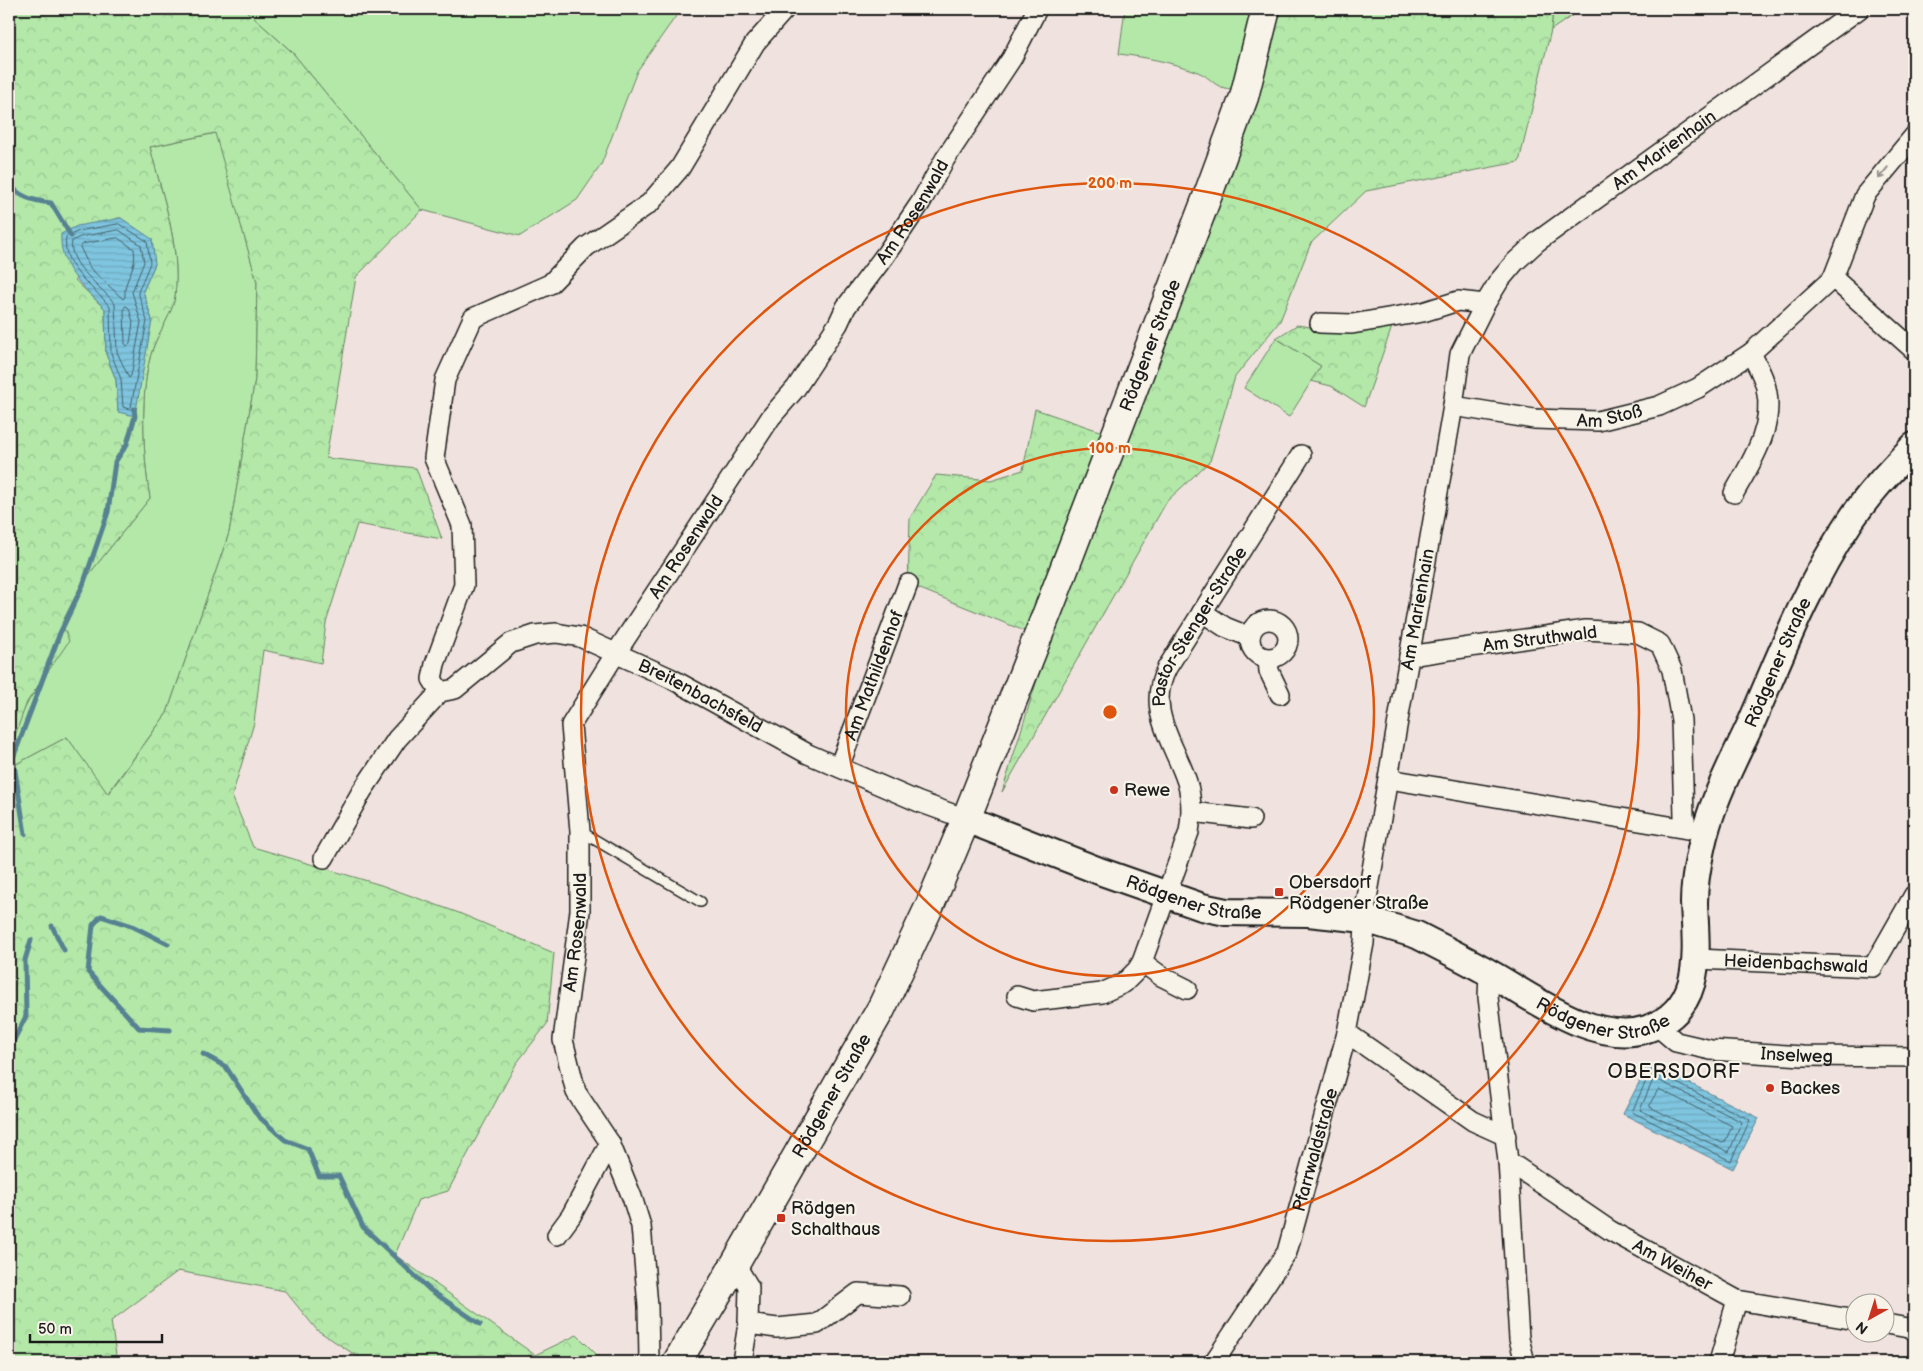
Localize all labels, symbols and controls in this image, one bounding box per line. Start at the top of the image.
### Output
street label: Am Marienhain [1608,106,1720,194]
street label: Am Rosenwald [871,156,953,268]
one-way arrow [1877,167,1889,180]
text: 200 m [1088,174,1132,193]
street label: Rödgener Straße [1115,276,1185,414]
street label: Am Stoß [1576,400,1644,432]
text: 100 m [1089,439,1131,458]
street label: Am Rosenwald [644,491,727,603]
street label: Pastor-Stenger-Straße [1148,542,1251,707]
street label: Am Marienhain [1397,547,1438,671]
street label: Rödgener Straße [1740,594,1816,731]
street label: Am Mathildenhof [840,607,908,743]
street label: Am Struthwald [1482,622,1598,656]
street label: Breitenbachsfeld [635,654,766,737]
centre of rings [1101,703,1119,721]
place label: Rewe [1124,780,1170,801]
marker: Rewe [1108,784,1120,796]
street label: Rödgener Straße [1123,871,1262,923]
place label: Obersdorf Rödgener Straße [1289,872,1429,914]
street label: Am Rosenwald [559,873,591,993]
marker: Obersdorf Rödgener Straße [1273,886,1285,898]
street label: Heidenbachswald [1723,950,1869,977]
street label: Rödgener Straße [1532,993,1674,1043]
street label: Rödgener Straße [788,1029,875,1161]
street label: Inselweg [1760,1043,1833,1067]
district label: OBERSDORF [1607,1060,1741,1084]
place label: Backes [1780,1078,1840,1099]
marker: Backes [1764,1082,1776,1094]
street label: Pfarrwaldstraße [1288,1085,1342,1214]
place label: Rödgen Schalthaus [791,1198,880,1240]
marker: Rödgen Schalthaus [775,1212,787,1224]
street label: Am Weiher [1629,1235,1716,1295]
north arrow [1846,1294,1896,1344]
scale bar [30,1311,162,1343]
text: N [1853,1318,1872,1338]
text: 50 m [38,1320,72,1339]

